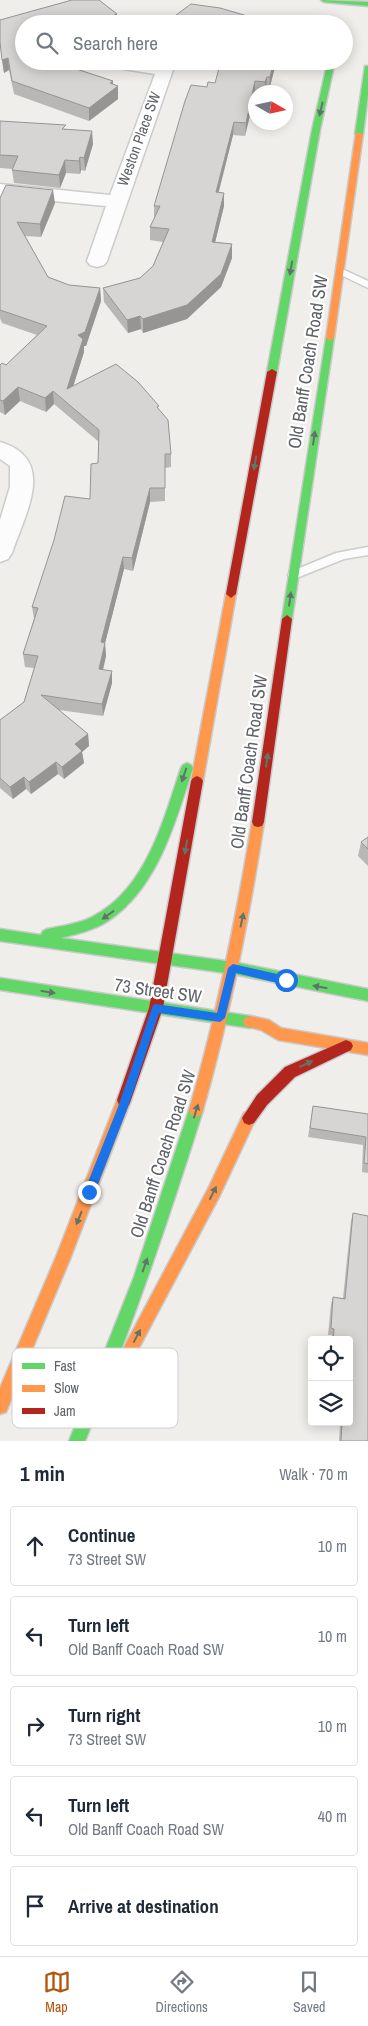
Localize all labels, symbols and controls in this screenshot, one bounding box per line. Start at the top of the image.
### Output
search box [15,15,353,70]
icon: search [33,29,61,57]
text: Search here [73,30,158,56]
north arrow [248,85,293,130]
street label: Weston Place SW [112,88,165,189]
one-way arrow [317,101,325,116]
one-way arrow [286,261,294,277]
street label: Old Banff Coach Road SW [281,273,334,450]
one-way arrow [310,430,318,446]
one-way arrow [251,455,259,471]
one-way arrow [286,591,294,607]
street label: Old Banff Coach Road SW [224,673,273,850]
one-way arrow [263,751,271,767]
one-way arrow [180,768,188,783]
one-way arrow [182,840,190,856]
one-way arrow [101,910,115,920]
one-way arrow [238,913,246,928]
route start [275,969,298,992]
street label: 73 Street SW [113,972,203,1009]
one-way arrow [312,982,328,990]
one-way arrow [40,989,56,997]
one-way arrow [299,1060,313,1068]
street label: Old Banff Coach Road SW [124,1067,202,1241]
one-way arrow [192,1103,200,1118]
route end [78,1181,101,1204]
one-way arrow [209,1186,217,1200]
one-way arrow [75,1211,83,1226]
one-way arrow [141,1257,149,1272]
one-way arrow [133,1329,141,1344]
map controls [308,1336,353,1426]
button: locate [308,1336,353,1381]
legend [12,1348,178,1428]
text: Fast [54,1357,76,1375]
text: Slow [54,1379,80,1397]
button: layers [308,1381,353,1426]
text: Jam [54,1402,76,1420]
text: 1 min [20,1459,65,1488]
text: Walk · 70 m [279,1463,348,1485]
text: Continue [68,1522,136,1548]
icon: ahead [21,1532,49,1560]
text: 10 m [318,1535,347,1557]
text: 73 Street SW [68,1548,146,1570]
text: Turn left [68,1612,129,1638]
icon: left [21,1622,49,1650]
text: 10 m [318,1625,347,1647]
text: Old Banff Coach Road SW [68,1638,224,1660]
text: Turn right [68,1702,140,1728]
icon: right [21,1712,49,1740]
text: 10 m [318,1715,347,1737]
text: 73 Street SW [68,1728,146,1750]
text: Turn left [68,1792,129,1818]
icon: left [21,1802,49,1830]
text: 40 m [318,1805,347,1827]
text: Old Banff Coach Road SW [68,1818,224,1840]
icon: arrive [21,1892,49,1920]
text: Arrive at destination [68,1893,219,1919]
tab: Map [43,1968,71,2016]
tab: Directions [156,1968,208,2016]
tab: Saved [293,1968,325,2016]

